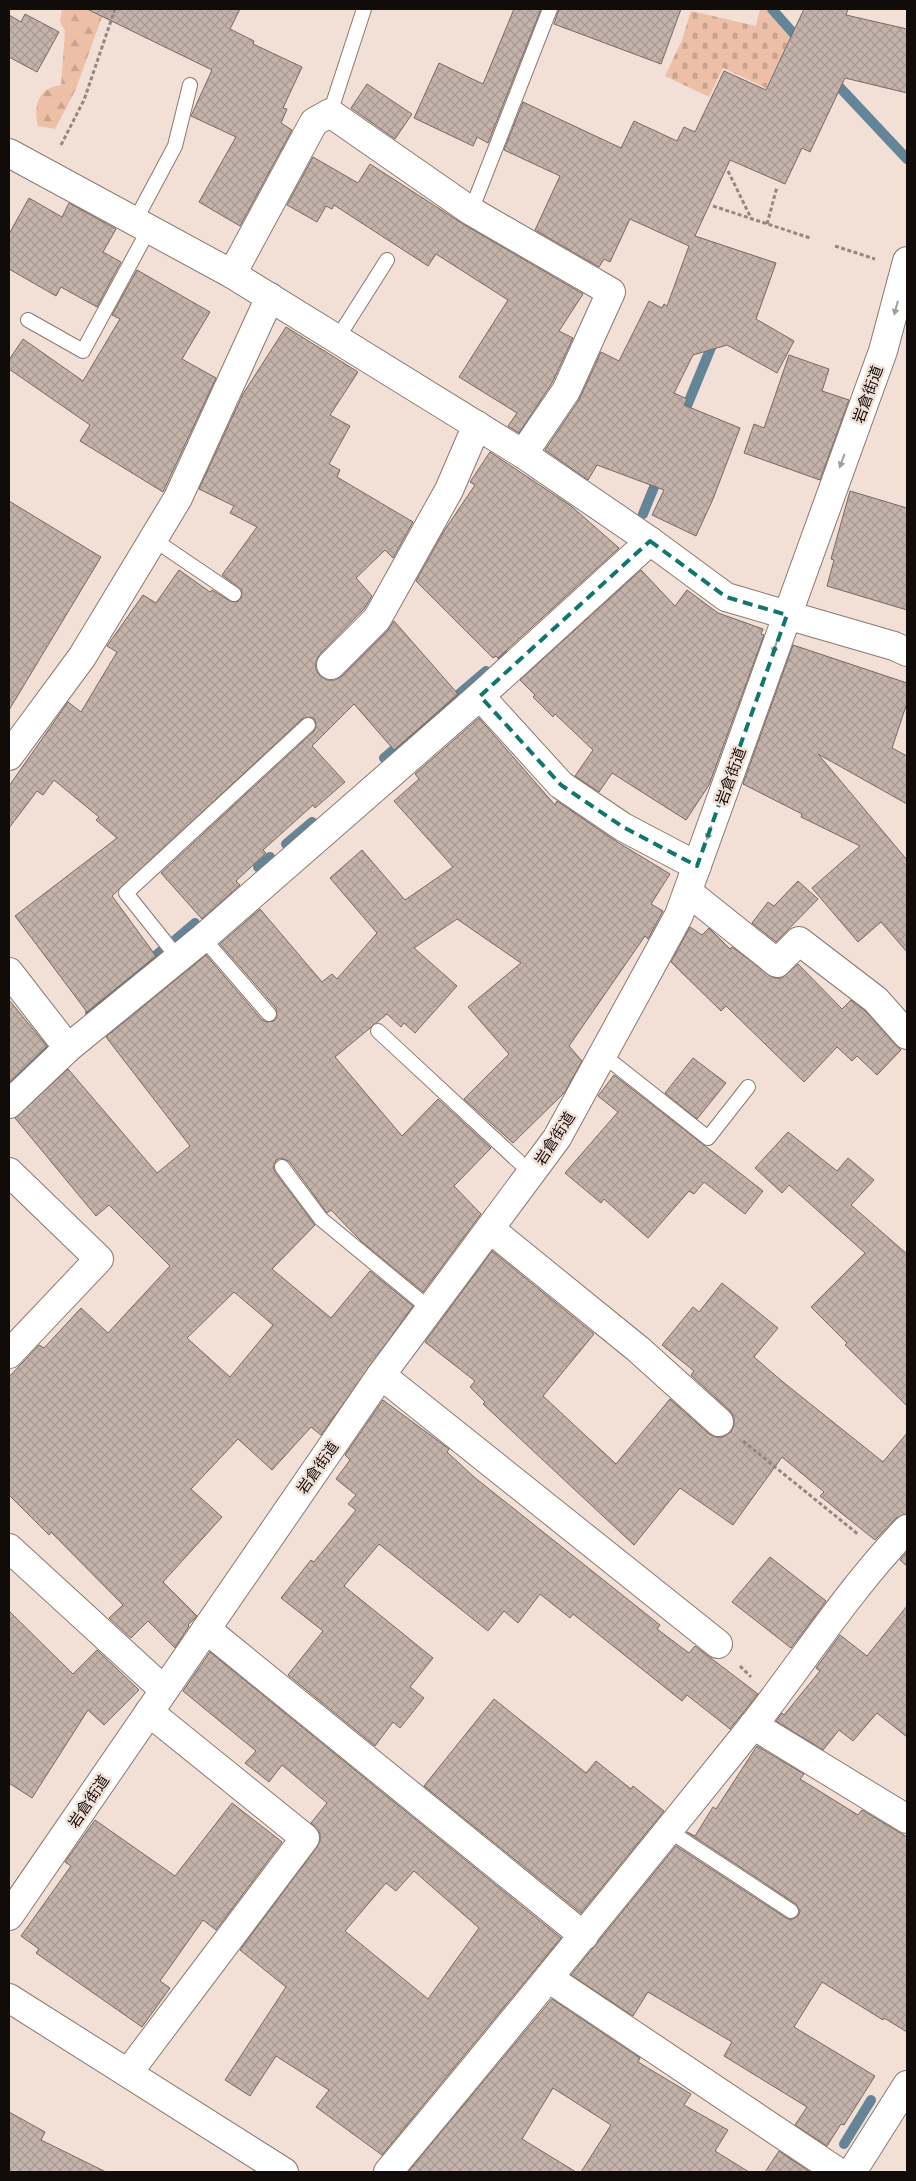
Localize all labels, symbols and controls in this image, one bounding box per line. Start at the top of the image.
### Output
one-way arrow [891,301,899,316]
street label: 岩倉街道 [848,363,886,425]
one-way arrow [838,454,845,469]
one-way arrow [771,640,779,655]
street label: 岩倉街道 [711,745,749,807]
one-way arrow [705,826,712,841]
street label: 岩倉街道 [530,1108,578,1168]
street label: 岩倉街道 [292,1437,342,1497]
street label: 岩倉街道 [64,1771,112,1831]

